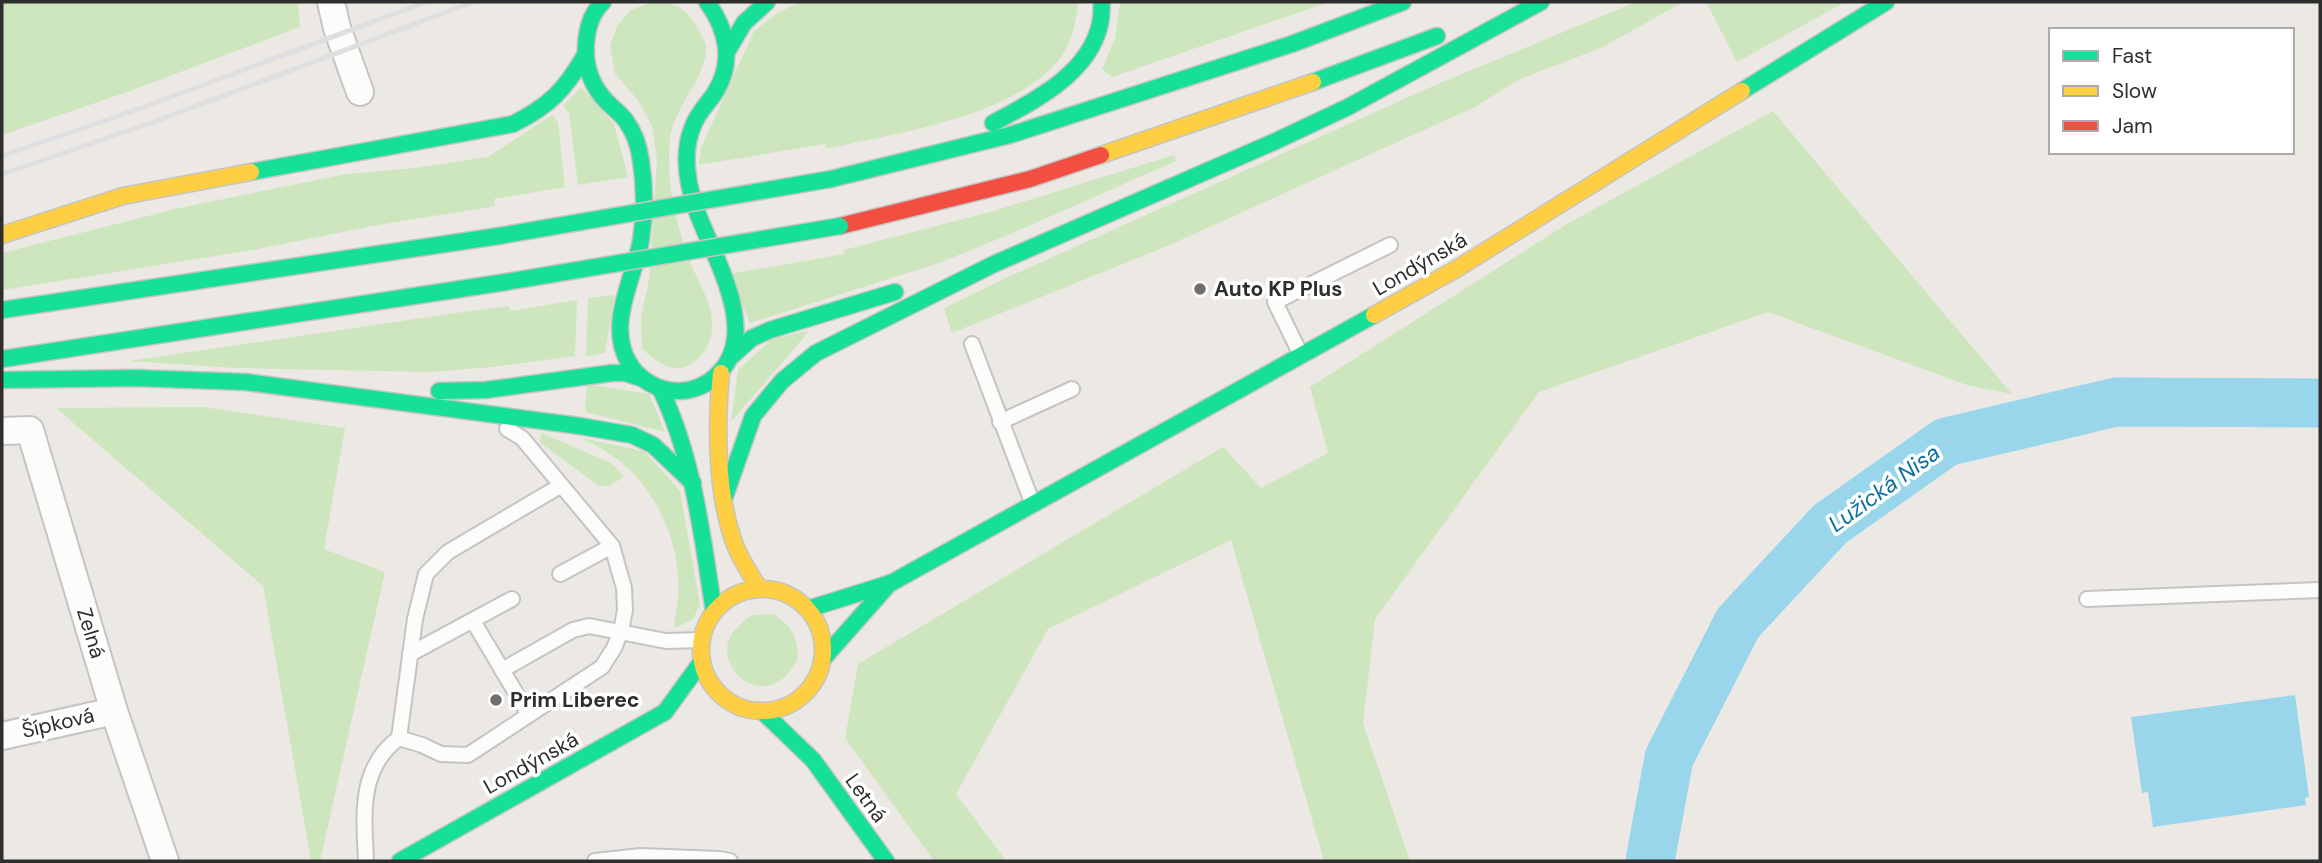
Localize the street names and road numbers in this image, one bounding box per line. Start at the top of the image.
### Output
street label: Londýnská [1368,226,1472,302]
street label: Zelná [70,604,112,662]
street label: Šípková [19,701,97,745]
street label: Londýnská [479,725,583,801]
street label: Letná [839,768,893,828]

